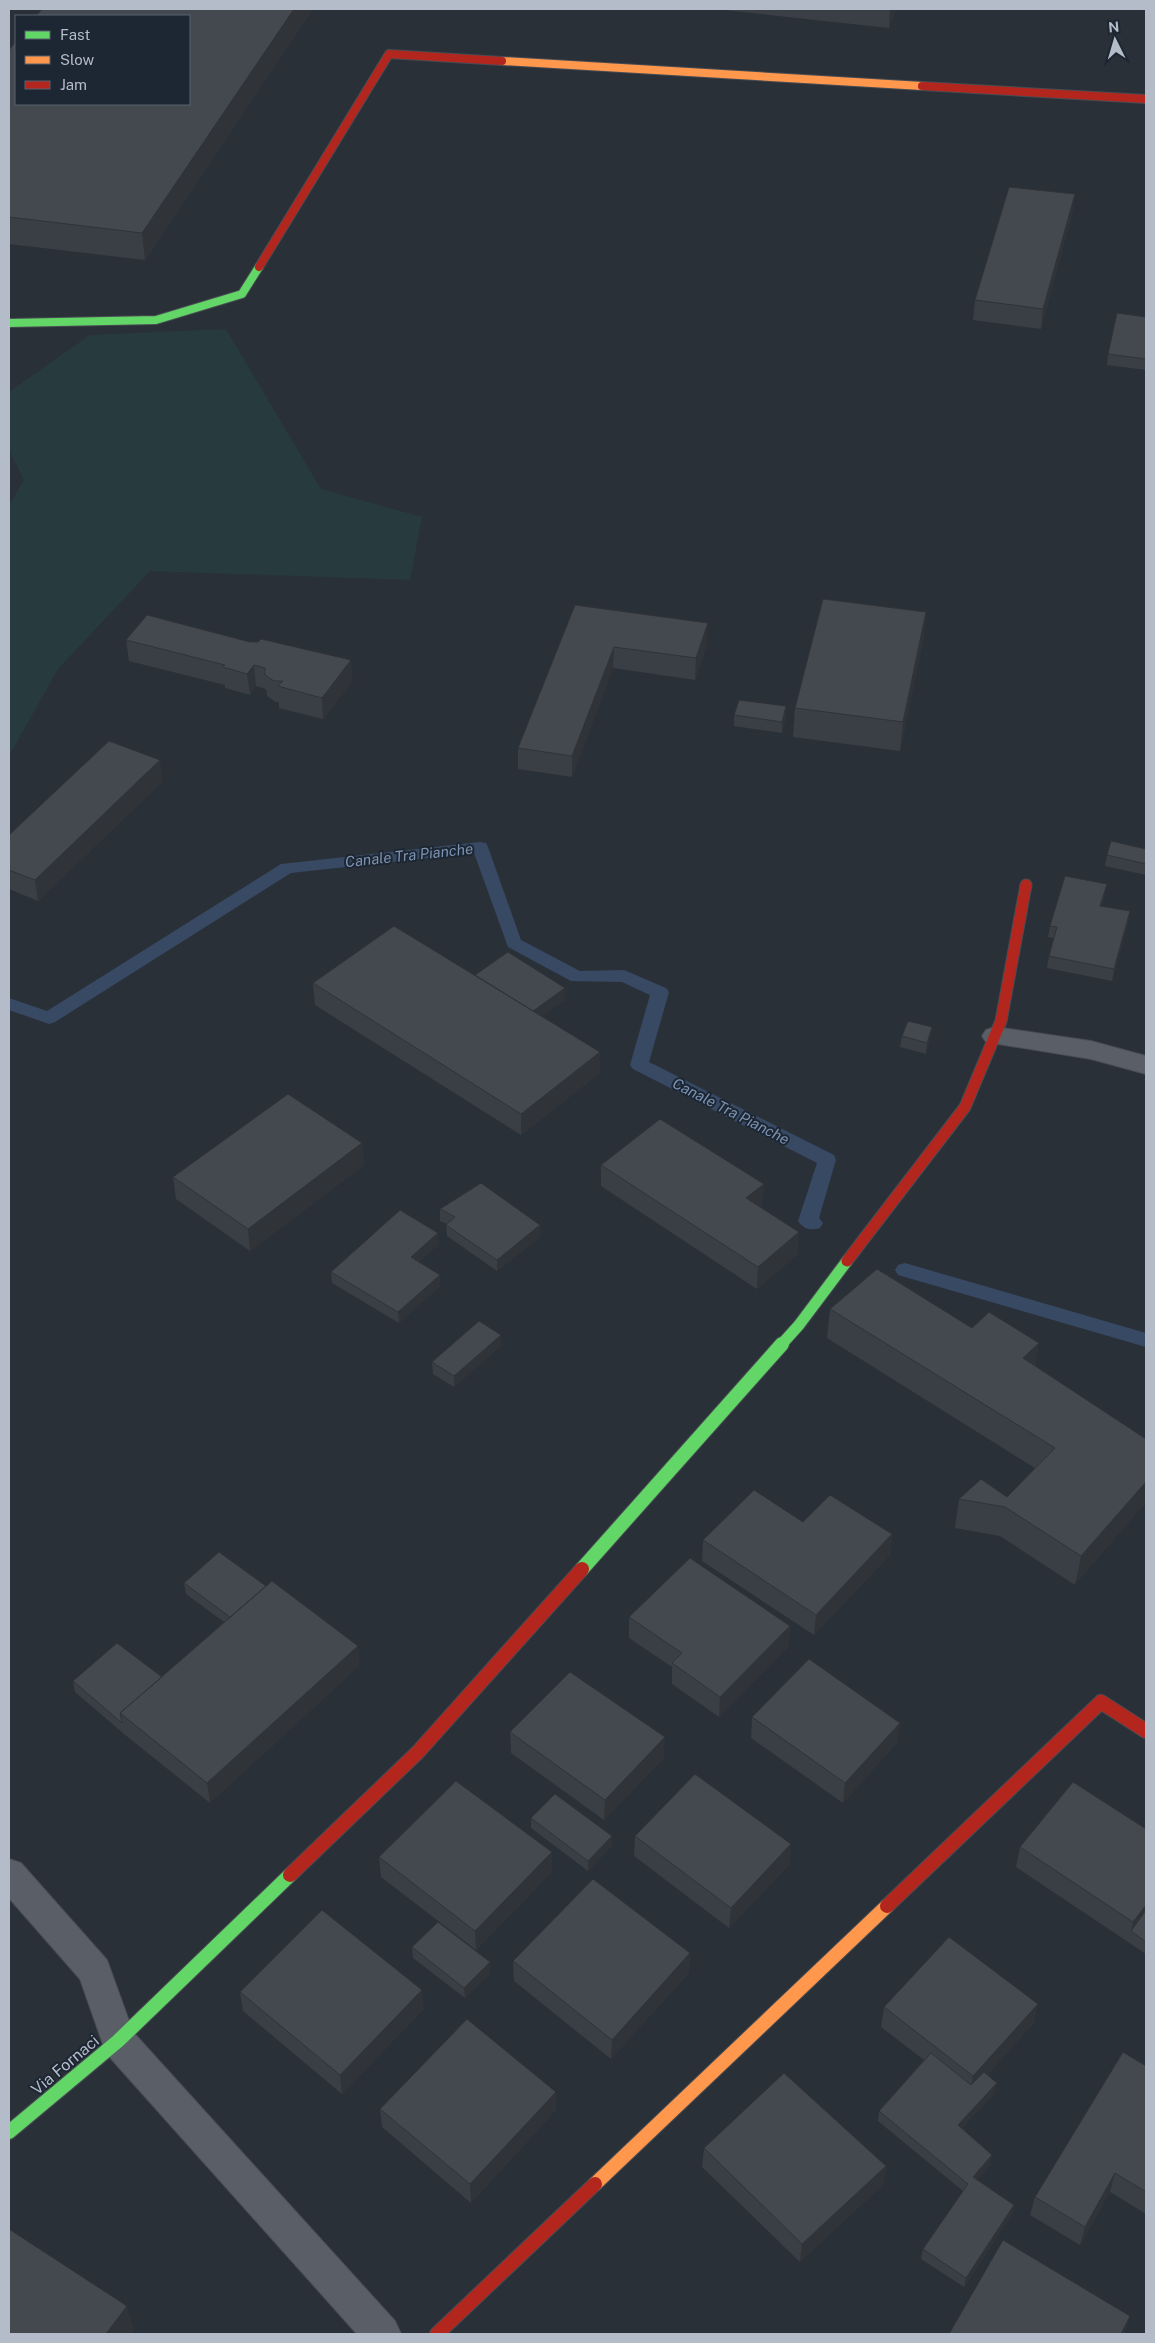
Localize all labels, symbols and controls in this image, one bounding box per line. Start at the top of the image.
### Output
legend [15,15,190,105]
north arrow [1090,15,1140,65]
text: N [1108,19,1120,35]
text: Fast [60,26,90,43]
text: Slow [60,51,95,68]
text: Jam [60,76,87,93]
water label: Canale Tra Pianche [344,840,474,870]
water label: Canale Tra Pianche [670,1074,792,1148]
street label: Via Fornaci [27,2031,103,2099]

